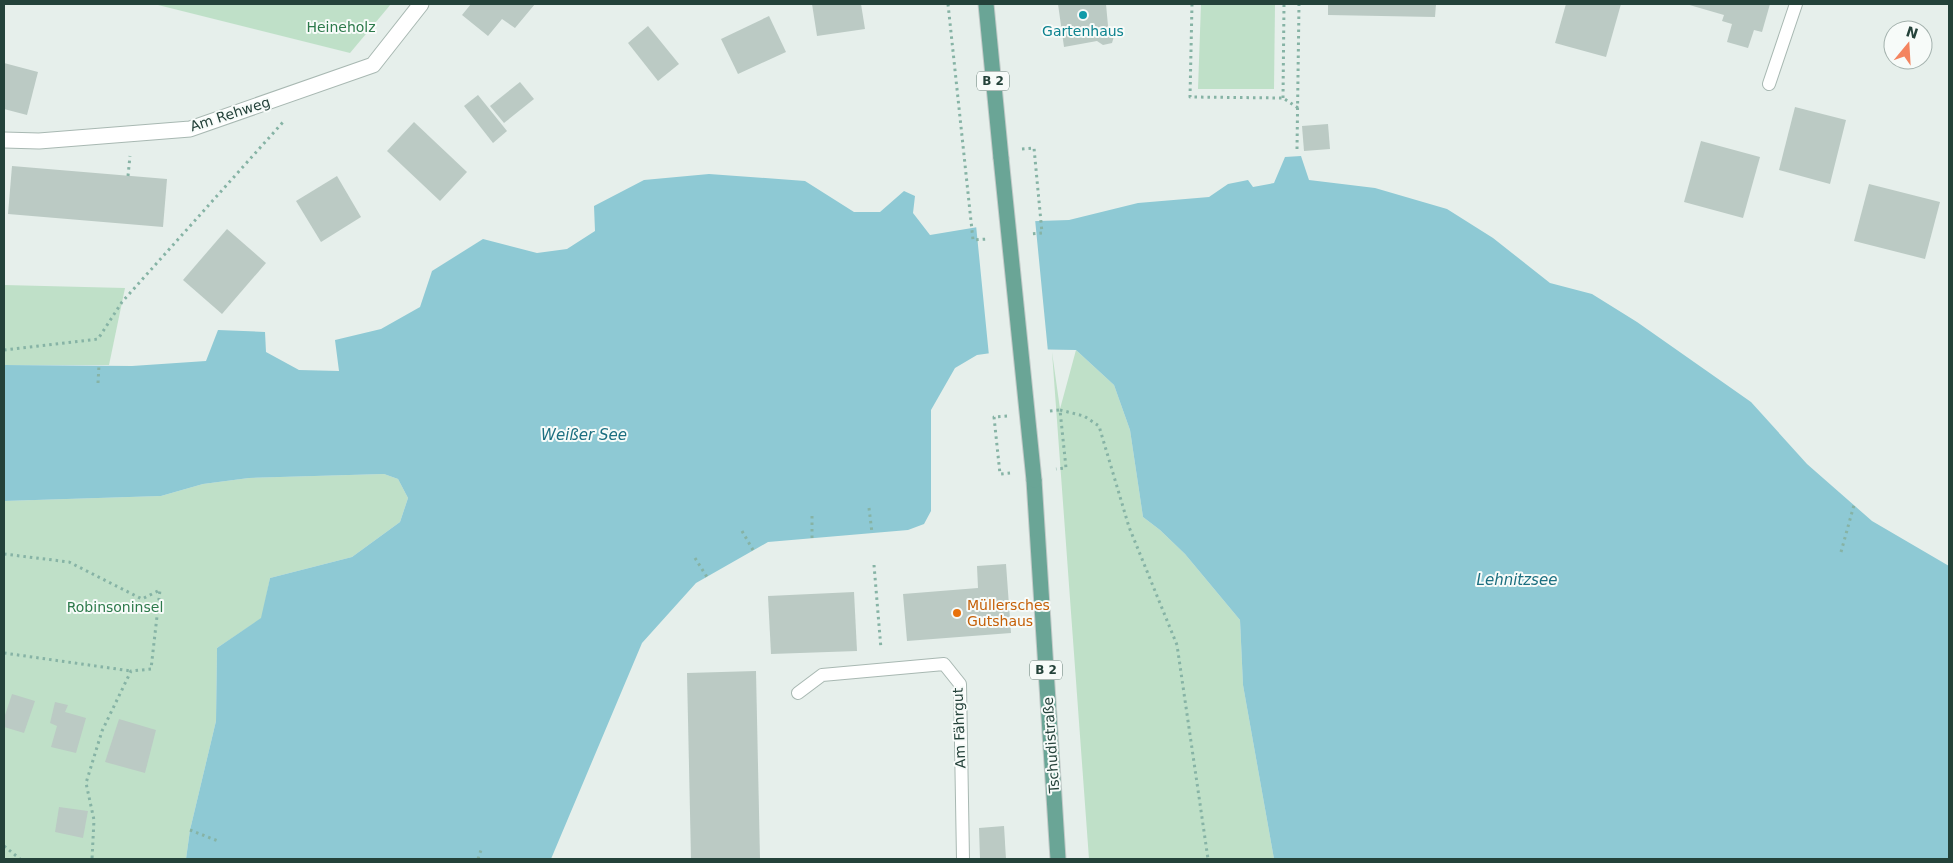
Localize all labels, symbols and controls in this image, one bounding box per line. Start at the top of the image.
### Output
marker: Gartenhaus [1077,9,1089,21]
park label: Heineholz [306,19,376,35]
north arrow [1883,20,1933,70]
place label: Gartenhaus [1042,23,1124,39]
text: N [1904,23,1920,42]
road number: B 2 [977,72,1009,90]
street label: Am Rehweg [188,94,272,134]
water label: Weißer See [541,426,627,444]
water label: Lehnitzsee [1477,571,1557,589]
place label: Müllersches Gutshaus [967,597,1050,629]
park label: Robinsoninsel [67,599,163,615]
marker: Müllersches Gutshaus [951,607,963,619]
road number: B 2 [1030,660,1062,680]
street label: Am Fährgut [950,687,968,769]
street label: Tschudistraße [1040,696,1062,795]

